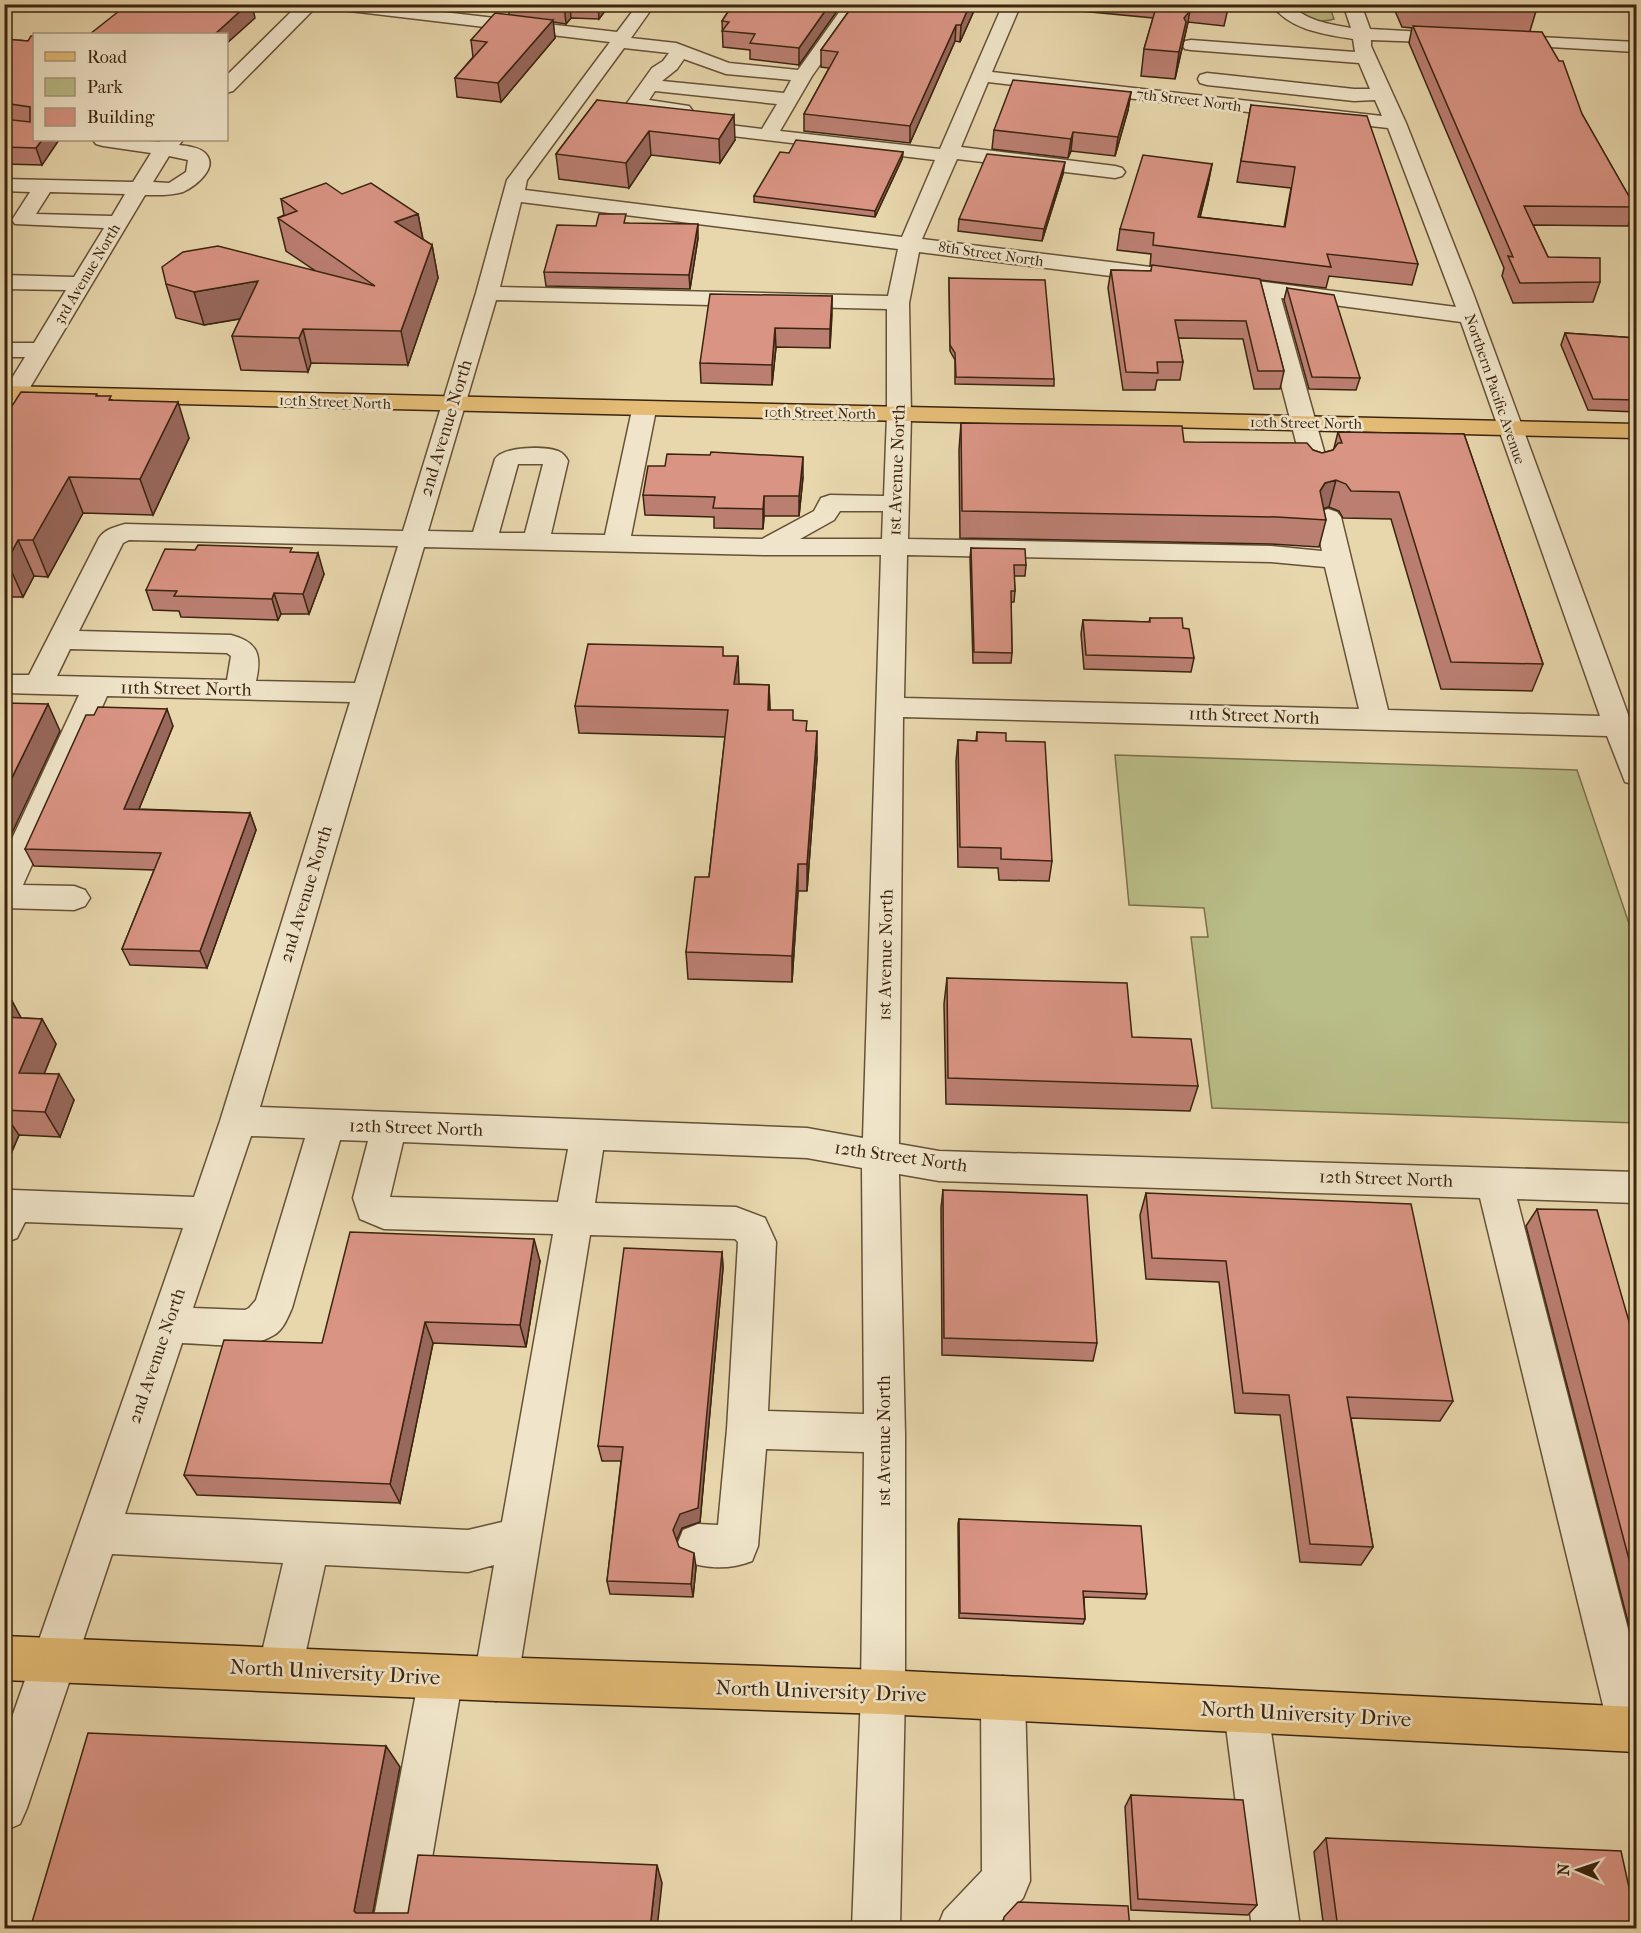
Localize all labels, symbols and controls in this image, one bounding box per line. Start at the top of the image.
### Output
legend [33,33,228,141]
text: Road [87,47,127,68]
text: Park [87,77,124,98]
street label: 7th Street North [1135,85,1243,115]
text: Building [87,107,155,128]
street label: 3rd Avenue North [50,220,124,328]
street label: 8th Street North [937,238,1045,270]
street label: Northern Pacific Avenue [1461,311,1529,467]
street label: 2nd Avenue North [415,357,477,499]
street label: 10th Street North [279,391,392,413]
street label: 10th Street North [764,403,877,423]
street label: 1st Avenue North [884,404,910,536]
street label: 10th Street North [1250,413,1363,433]
street label: 11th Street North [120,677,252,701]
street label: 11th Street North [1188,703,1320,729]
street label: 2nd Avenue North [275,823,337,965]
street label: 1st Avenue North [874,889,898,1021]
street label: 12th Street North [349,1115,483,1141]
street label: 12th Street North [833,1137,969,1177]
street label: 12th Street North [1319,1166,1453,1192]
street label: 2nd Avenue North [124,1286,190,1426]
street label: 1st Avenue North [874,1375,895,1507]
street label: North University Drive [229,1654,441,1690]
street label: North University Drive [715,1675,927,1707]
street label: North University Drive [1200,1696,1412,1732]
north arrow [1548,1840,1608,1900]
text: N [1554,1862,1573,1876]

